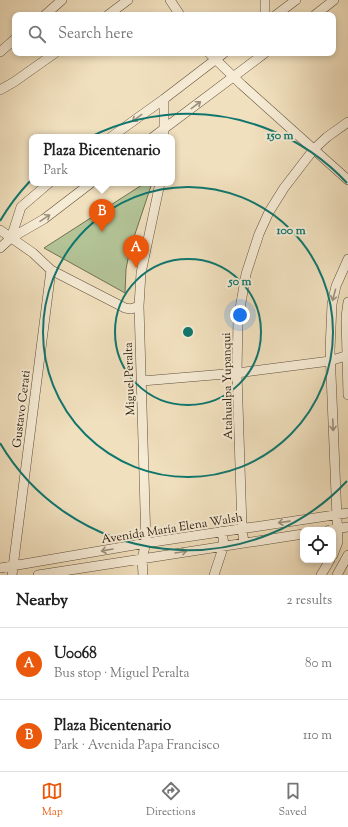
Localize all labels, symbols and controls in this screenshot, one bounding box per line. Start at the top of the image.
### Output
search box [12,12,336,56]
icon: search [26,23,48,45]
text: Search here [58,24,133,45]
one-way arrow [190,101,201,110]
one-way arrow [132,114,143,122]
text: 150 m [265,127,294,145]
popup [29,134,175,186]
text: Plaza Bicentenario [43,141,161,162]
text: Park [43,162,68,180]
pin: B [89,199,115,232]
one-way arrow [39,214,50,222]
text: 100 m [275,222,306,240]
pin: A [123,235,149,268]
text: 50 m [228,273,252,291]
one-way arrow [330,288,337,301]
your location [230,305,250,325]
centre of rings [181,325,195,339]
street label: Atahualpa Yupanqui [218,332,238,440]
street label: Miguel Peralta [120,342,140,416]
street label: Gustavo Cerati [8,369,36,449]
one-way arrow [329,418,336,431]
street label: Avenida María Elena Walsh [100,509,244,549]
one-way arrow [278,518,291,526]
map controls [300,527,336,563]
button: locate [300,527,336,563]
one-way arrow [101,546,114,554]
one-way arrow [174,548,187,556]
text: Nearby [16,589,68,613]
text: 2 results [287,592,332,610]
text: U0068 [54,644,97,665]
text: A [24,655,34,673]
text: 80 m [305,655,332,673]
text: Bus stop · Miguel Peralta [54,665,190,683]
text: Plaza Bicentenario [54,716,171,737]
text: B [25,727,33,745]
text: 110 m [303,727,332,745]
text: Park · Avenida Papa Francisco [54,737,220,755]
tab: Map [41,780,63,820]
tab: Directions [146,780,196,820]
tab: Saved [278,780,307,820]

